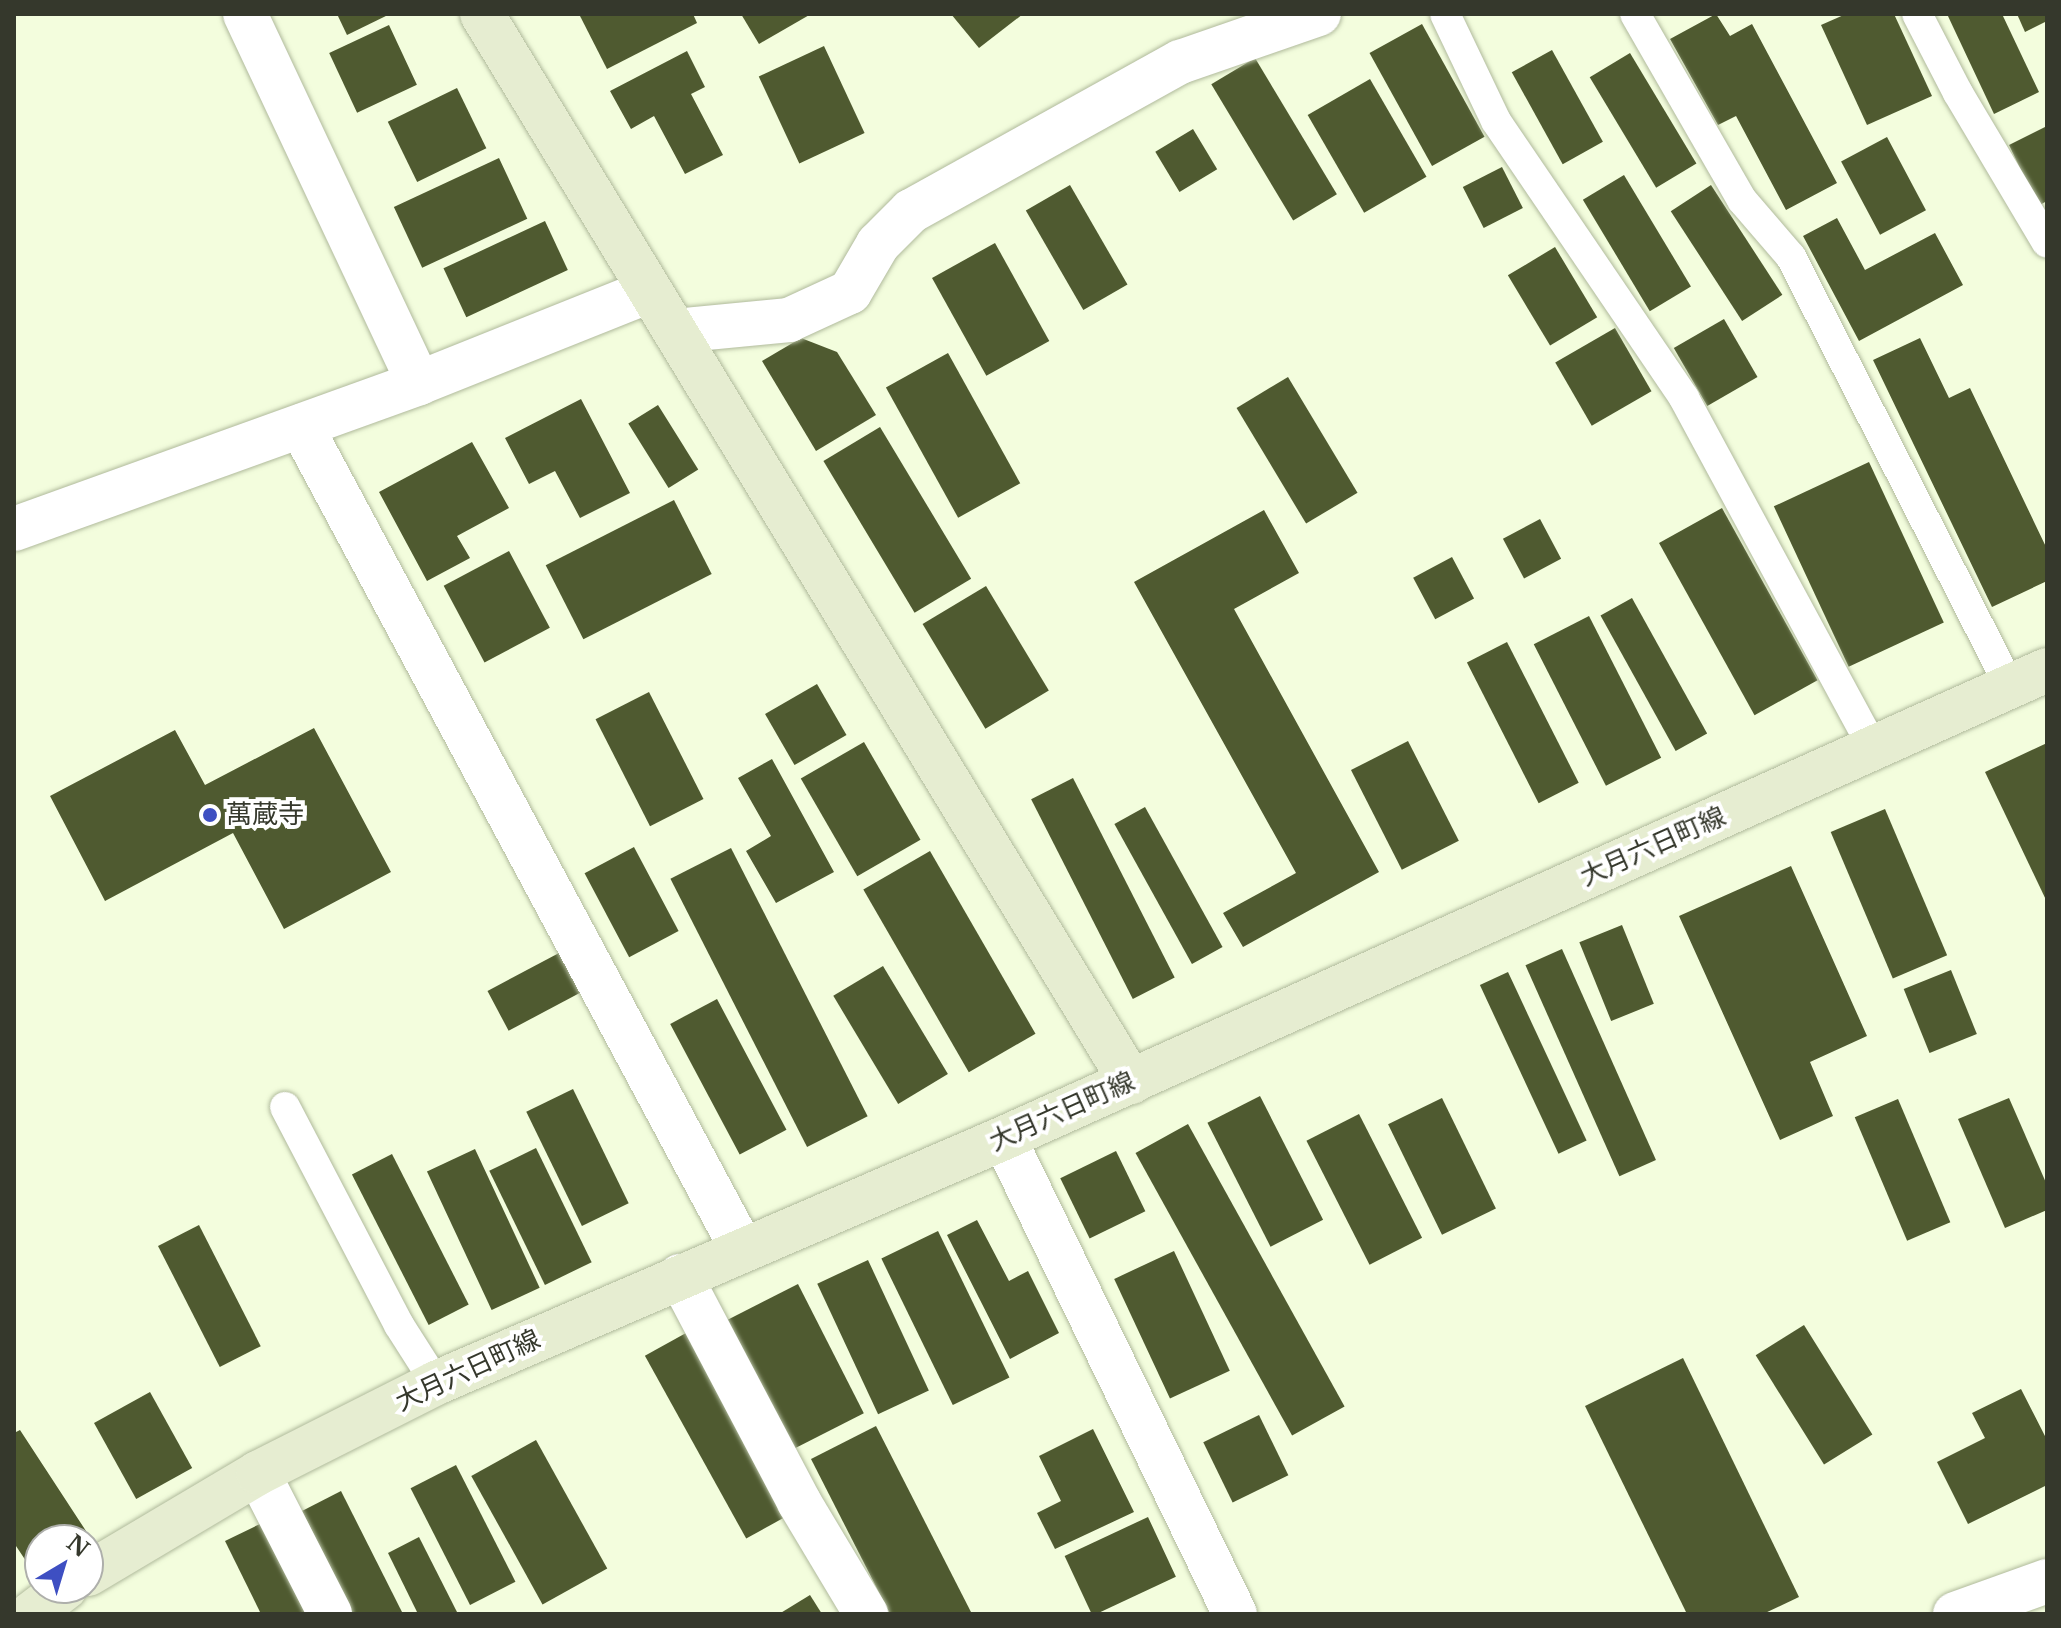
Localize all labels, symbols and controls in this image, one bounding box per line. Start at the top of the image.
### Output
place label: 萬蔵寺 [226,799,304,831]
street label: 大月六日町線 [1575,801,1731,893]
marker: 萬蔵寺 [201,806,219,824]
street label: 大月六日町線 [984,1066,1140,1158]
street label: 大月六日町線 [391,1324,545,1418]
north arrow [24,1524,104,1604]
text: N [61,1529,94,1563]

